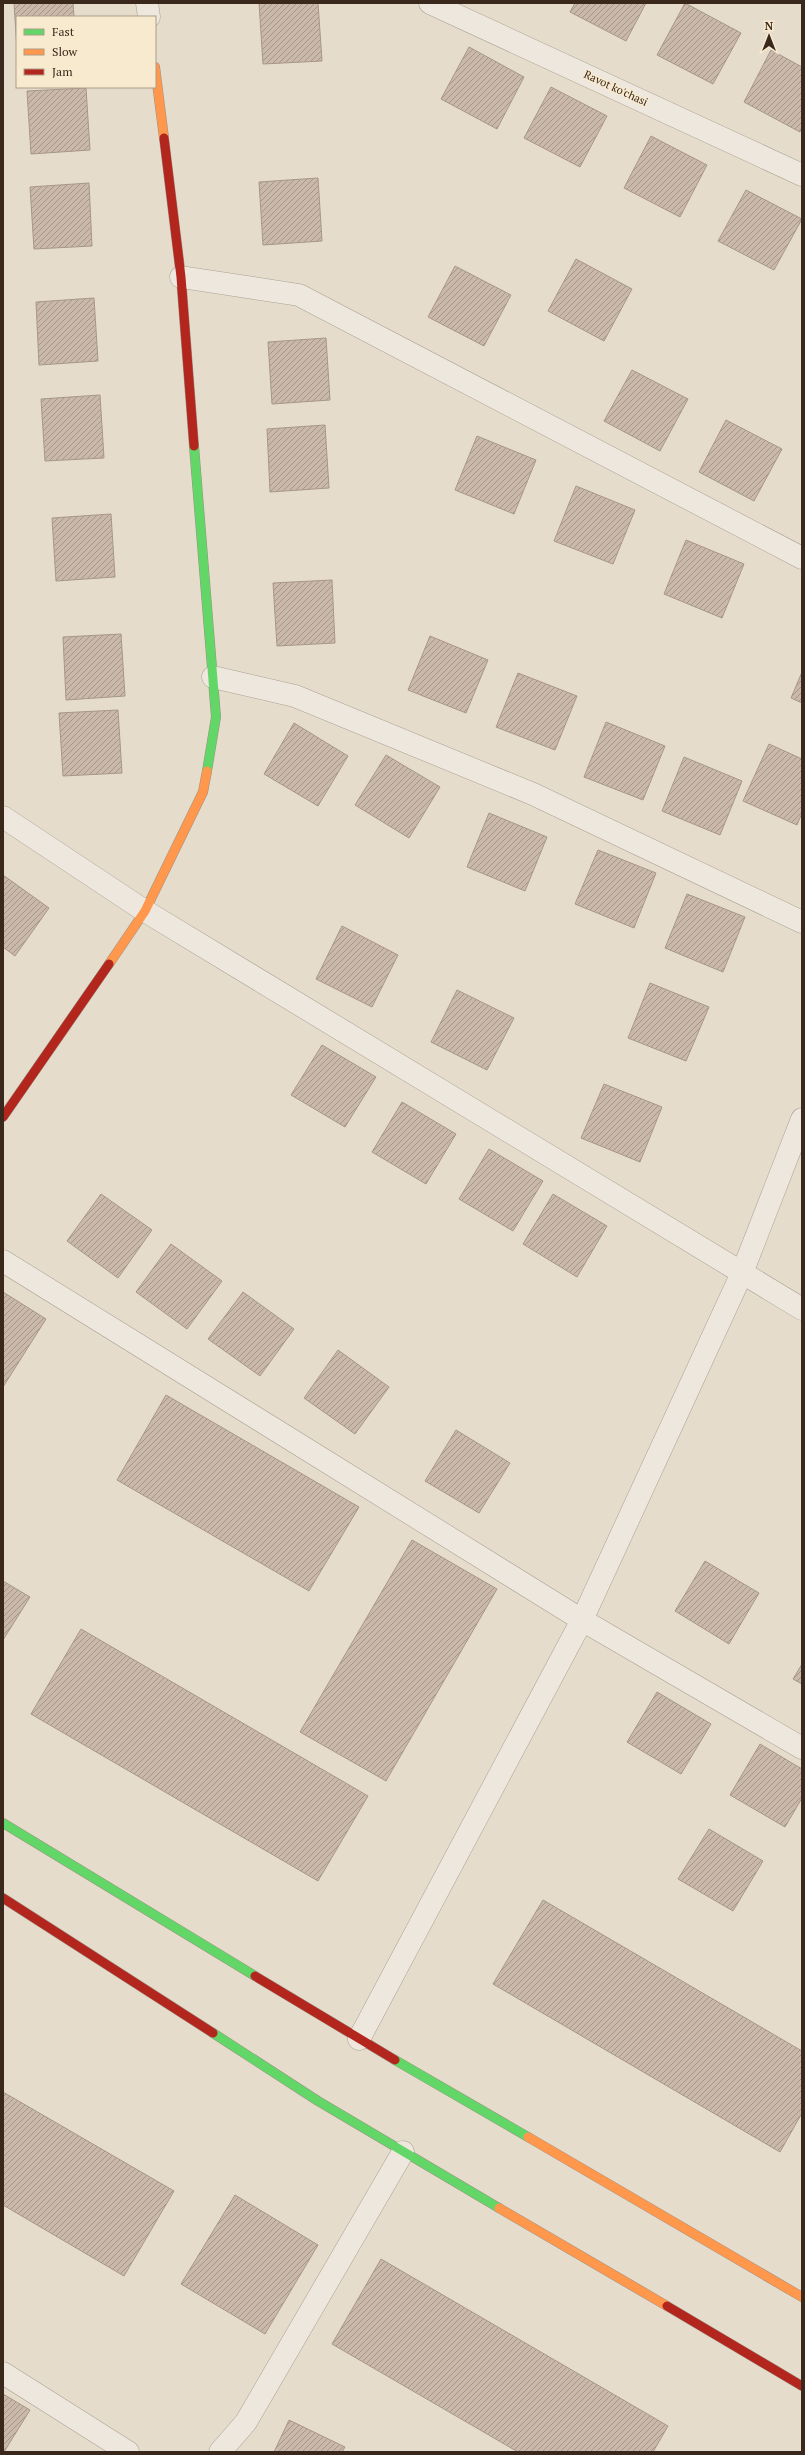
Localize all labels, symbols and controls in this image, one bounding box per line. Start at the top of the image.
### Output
legend [16,16,156,88]
north arrow [749,16,789,56]
text: N [765,19,774,33]
text: Fast [52,24,75,39]
text: Slow [52,44,78,59]
text: Jam [52,64,73,79]
street label: Ravot ko'chasi [582,67,650,109]

